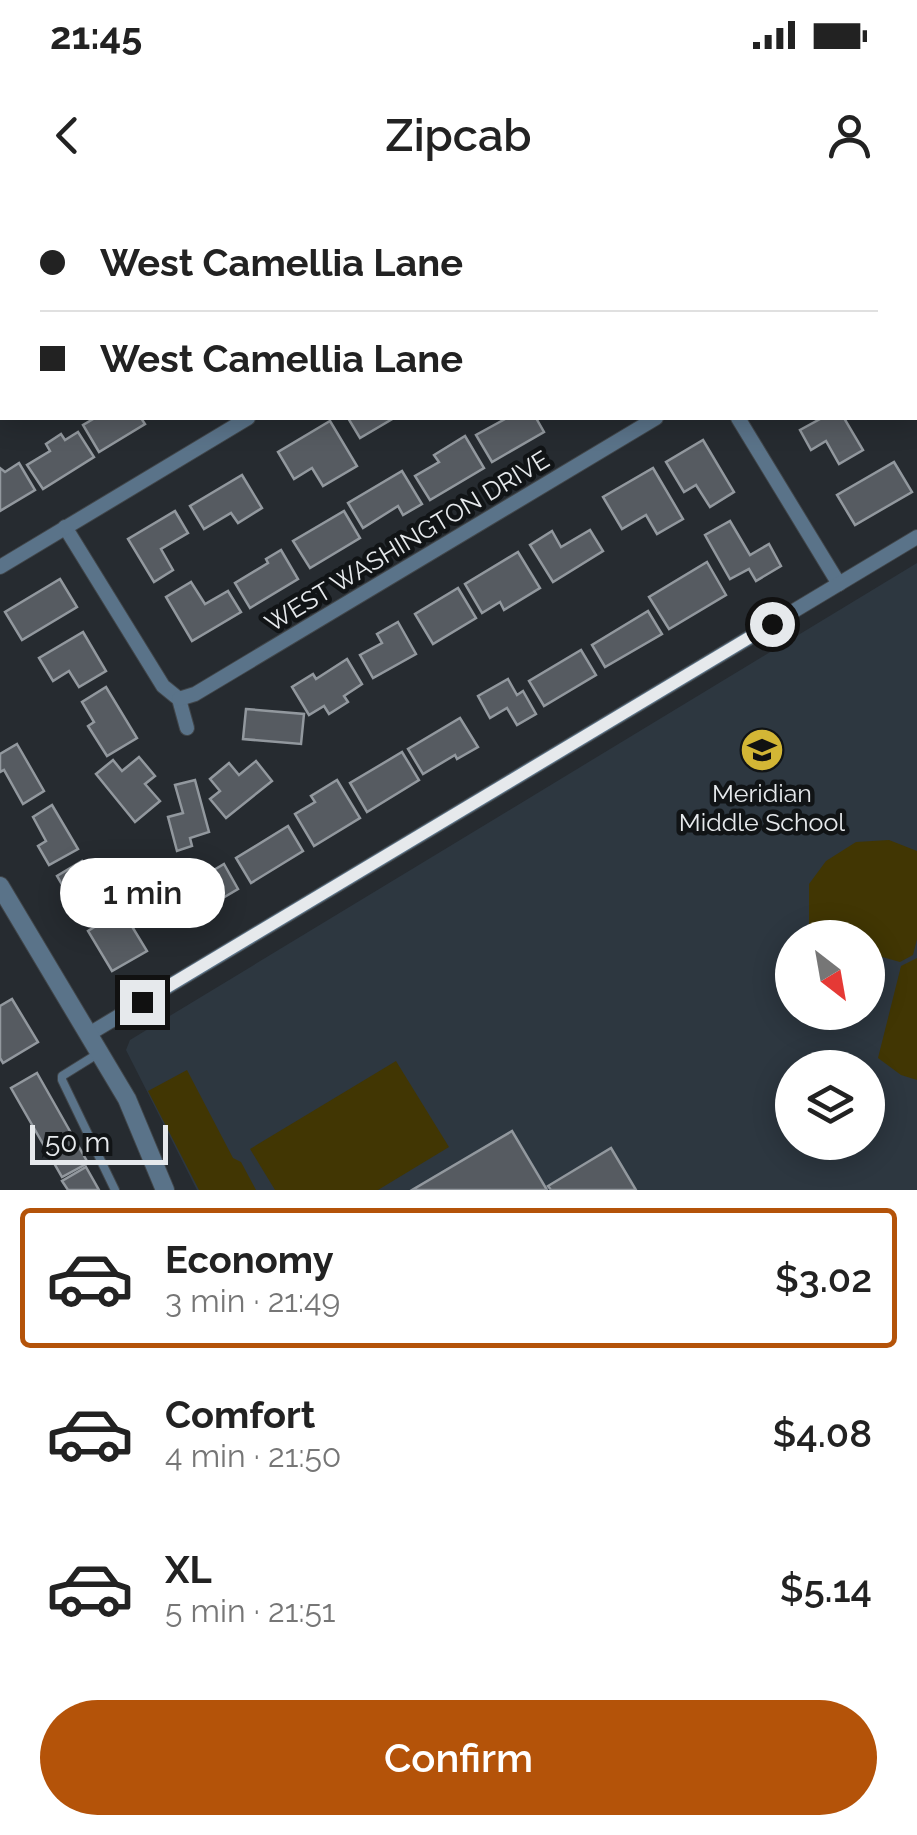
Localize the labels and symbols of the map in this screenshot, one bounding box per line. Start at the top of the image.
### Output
street label: WEST WASHINGTON DRIVE [259,444,555,638]
route start [750,602,795,647]
school or university icon: Meridian Middle School [739,727,785,773]
place label: Meridian Middle School [679,778,845,837]
callout: 1 min [59,857,224,927]
north arrow [775,920,885,1030]
route end [120,980,165,1025]
scale bar [30,1120,168,1164]

